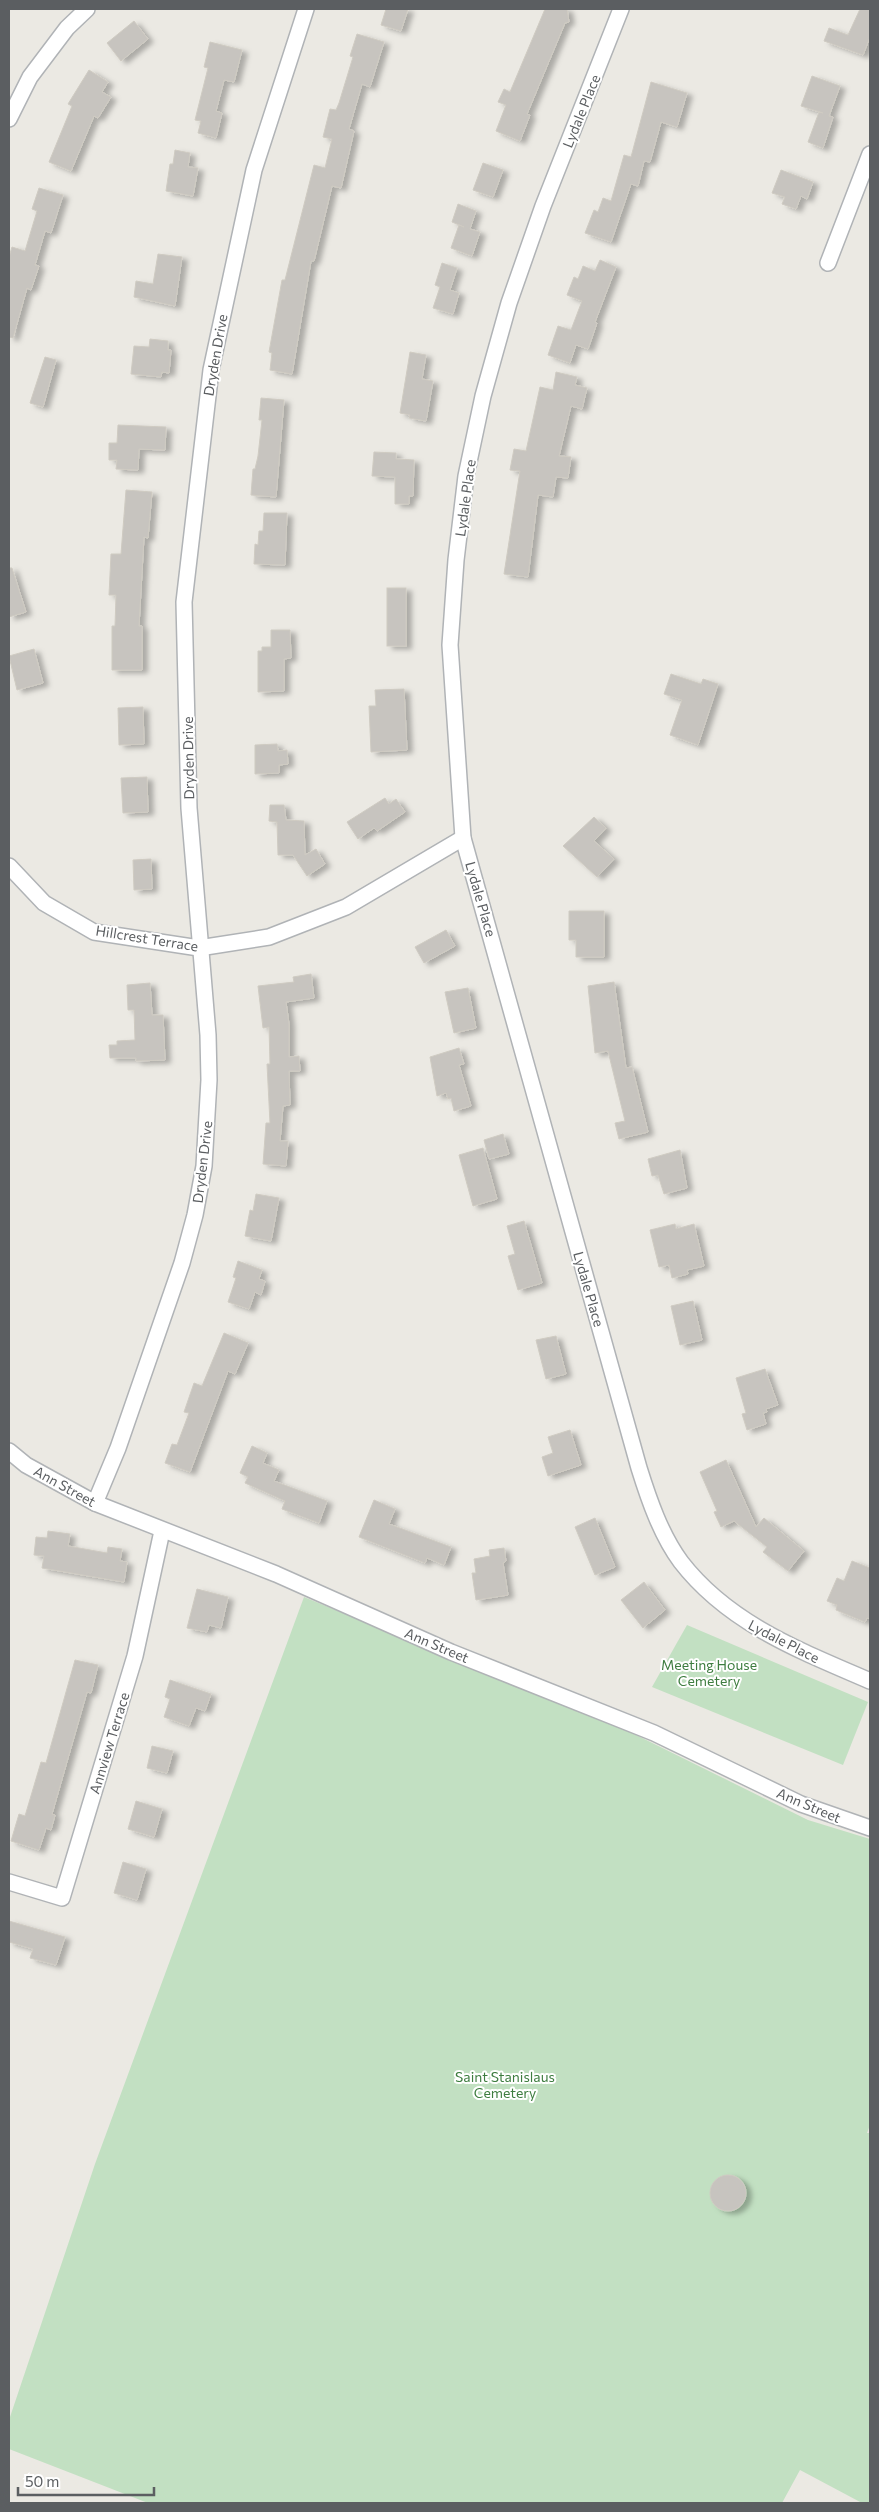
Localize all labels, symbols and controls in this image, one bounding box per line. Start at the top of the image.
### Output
street label: Lydale Place [559,72,603,150]
street label: Dryden Drive [199,313,231,397]
street label: Lydale Place [451,458,479,538]
street label: Dryden Drive [179,716,197,800]
street label: Lydale Place [462,859,500,939]
street label: Hillcrest Terrace [95,922,199,954]
street label: Dryden Drive [189,1120,215,1204]
street label: Lydale Place [570,1249,608,1329]
street label: Ann Street [31,1462,99,1510]
street label: Lydale Place [746,1616,822,1666]
street label: Ann Street [402,1624,472,1666]
park label: Meeting House Cemetery [661,1656,757,1689]
street label: Annview Terrace [85,1690,133,1796]
street label: Ann Street [774,1784,844,1826]
park label: Saint Stanislaus Cemetery [455,2068,555,2101]
scale bar [18,2464,154,2496]
text: 50 m [25,2472,59,2490]

